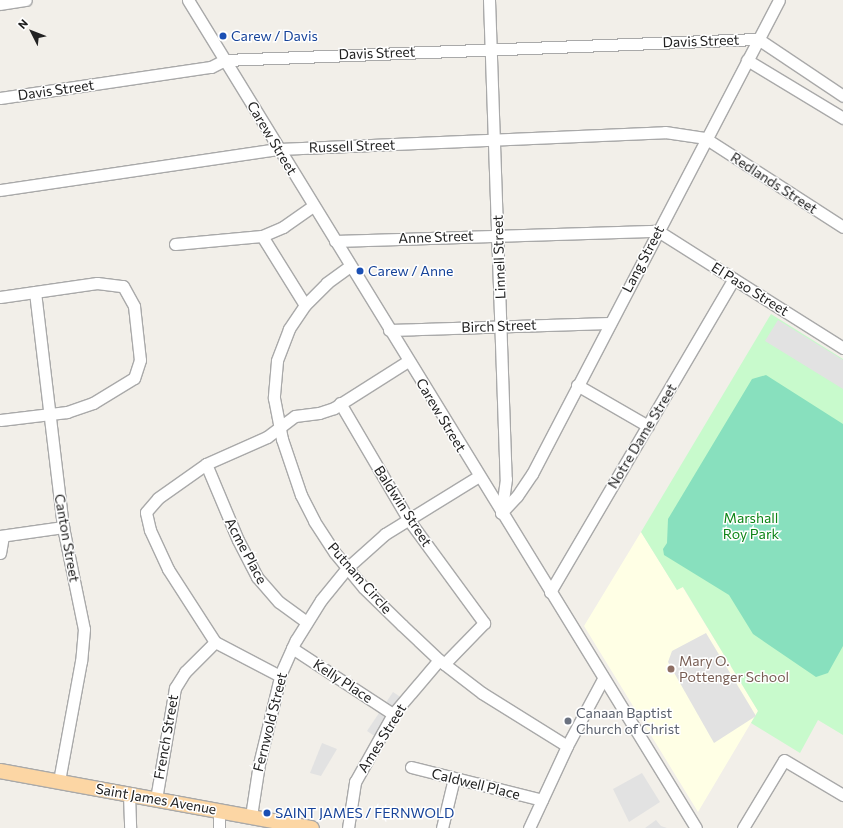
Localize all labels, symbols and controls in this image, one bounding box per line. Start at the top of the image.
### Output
north arrow [12,12,52,52]
text: N [15,16,30,31]
place label: Carew / Davis [231,28,318,44]
marker: Carew / Davis [218,31,228,41]
street label: Davis Street [662,31,740,51]
street label: Davis Street [338,43,416,63]
street label: Davis Street [17,76,95,104]
street label: Carew Street [243,98,301,178]
street label: Russell Street [308,136,396,156]
street label: Redlands Street [727,149,821,217]
street label: Linnell Street [489,215,509,299]
street label: Lang Street [618,223,668,295]
street label: Anne Street [398,227,474,247]
street label: El Paso Street [708,259,792,319]
place label: Carew / Anne [368,263,453,279]
marker: Carew / Anne [355,266,365,276]
street label: Birch Street [461,316,537,336]
street label: Carew Street [412,375,470,455]
street label: Notre Dame Street [604,380,680,492]
street label: Baldwin Street [371,462,435,550]
street label: Canton Street [51,493,83,583]
park label: Marshall Roy Park [723,510,779,542]
street label: Acme Place [222,515,270,587]
street label: Putnam Circle [324,539,396,617]
place label: Mary O. Pottenger School [679,653,789,686]
street label: Kelly Place [310,656,376,706]
marker: Mary O. Pottenger School [666,664,676,674]
street label: Fernwold Street [250,671,290,773]
street label: French Street [150,693,182,781]
street label: Ames Street [354,701,410,775]
place label: Canaan Baptist Church of Christ [576,705,680,738]
marker: Canaan Baptist Church of Christ [563,716,573,726]
street label: Caldwell Place [430,765,522,803]
street label: Saint James Avenue [94,780,218,818]
place label: SAINT JAMES / FERNWOLD [275,805,454,821]
marker: SAINT JAMES / FERNWOLD [262,808,272,818]

